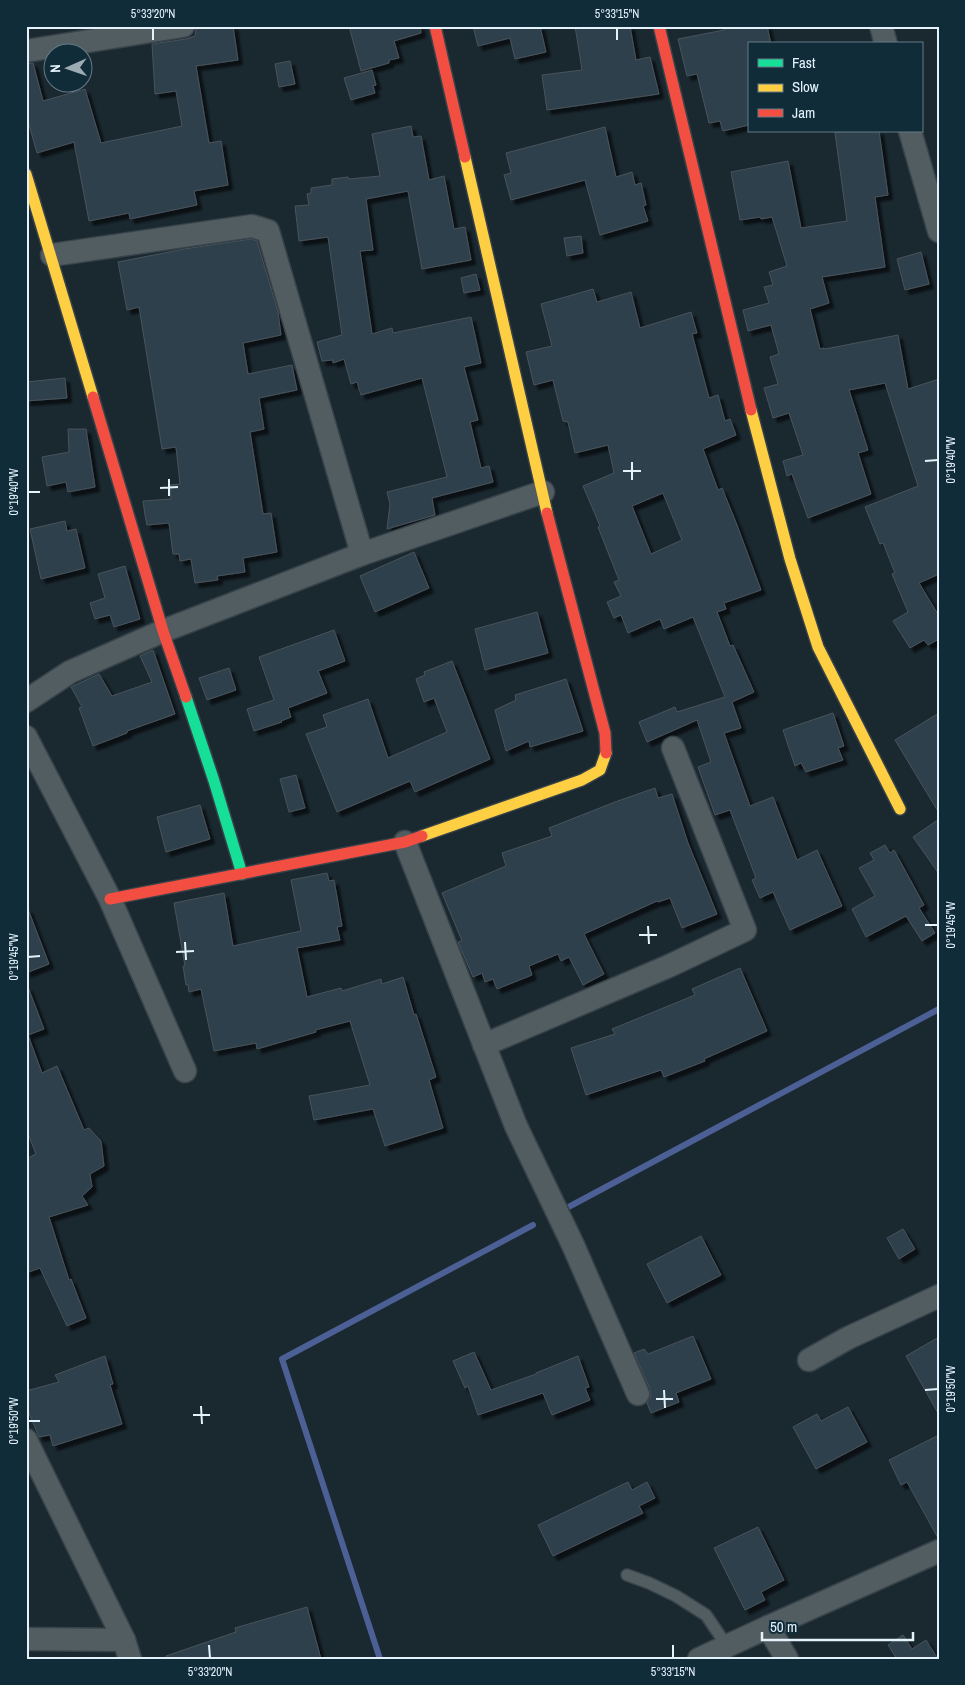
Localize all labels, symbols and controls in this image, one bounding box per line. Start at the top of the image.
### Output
text: 5°33'20"N [131,6,175,22]
text: 5°33'15"N [595,6,639,22]
north arrow [42,42,92,92]
legend [748,42,922,132]
text: Fast [792,52,816,73]
text: N [46,64,64,73]
text: Slow [792,76,819,97]
text: Jam [792,102,815,123]
text: 0°19'40"W [943,436,959,483]
text: 0°19'40"W [6,468,22,515]
text: 0°19'45"W [943,901,959,948]
text: 0°19'45"W [6,933,22,980]
text: 0°19'50"W [943,1365,959,1412]
text: 0°19'50"W [6,1397,22,1444]
scale bar [762,1610,914,1642]
text: 50 m [770,1616,797,1637]
text: 5°33'20"N [188,1664,232,1680]
text: 5°33'15"N [651,1664,695,1680]

